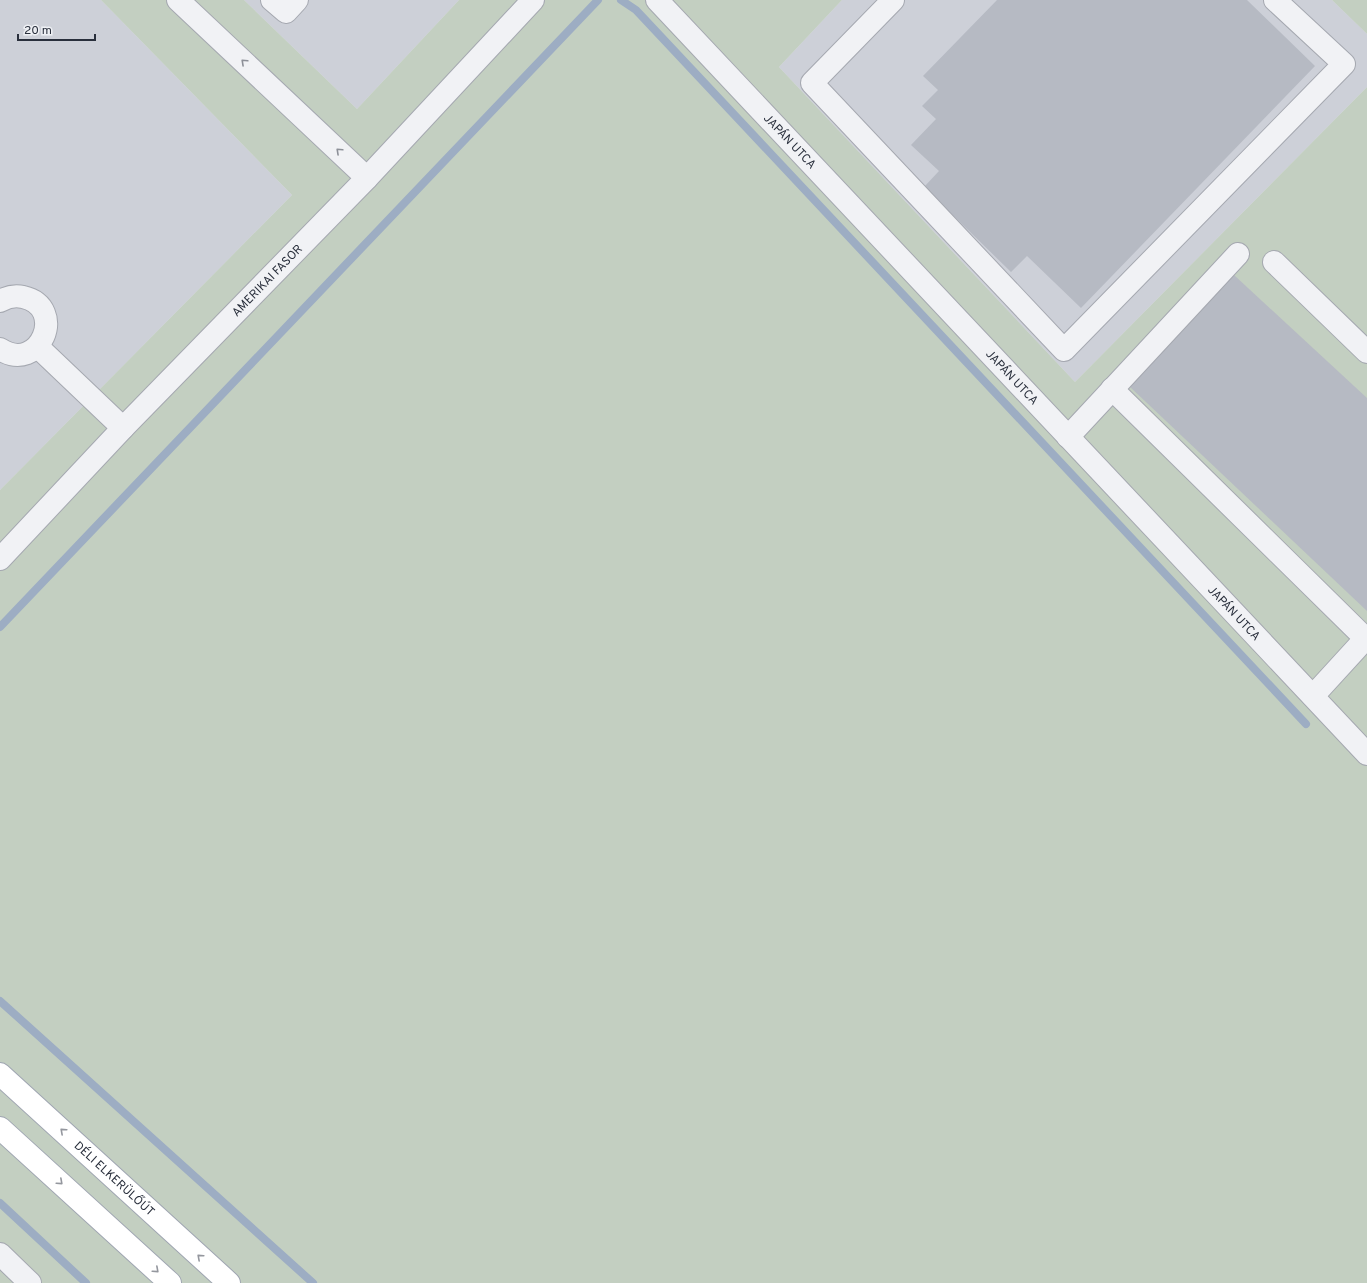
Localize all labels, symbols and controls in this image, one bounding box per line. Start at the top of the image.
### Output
scale bar [18,16,95,42]
text: 20 m [24,23,52,39]
one-way arrow [241,60,249,67]
street label: JAPÁN UTCA [759,111,819,173]
one-way arrow [336,149,344,156]
street label: AMERIKAI FASOR [229,241,307,321]
street label: JAPÁN UTCA [982,347,1041,409]
street label: JAPÁN UTCA [1204,583,1263,645]
one-way arrow [60,1129,67,1136]
street label: DÉLI ELKERÜLŐÚT [70,1138,158,1220]
one-way arrow [55,1178,63,1185]
one-way arrow [197,1254,205,1261]
one-way arrow [151,1265,159,1273]

